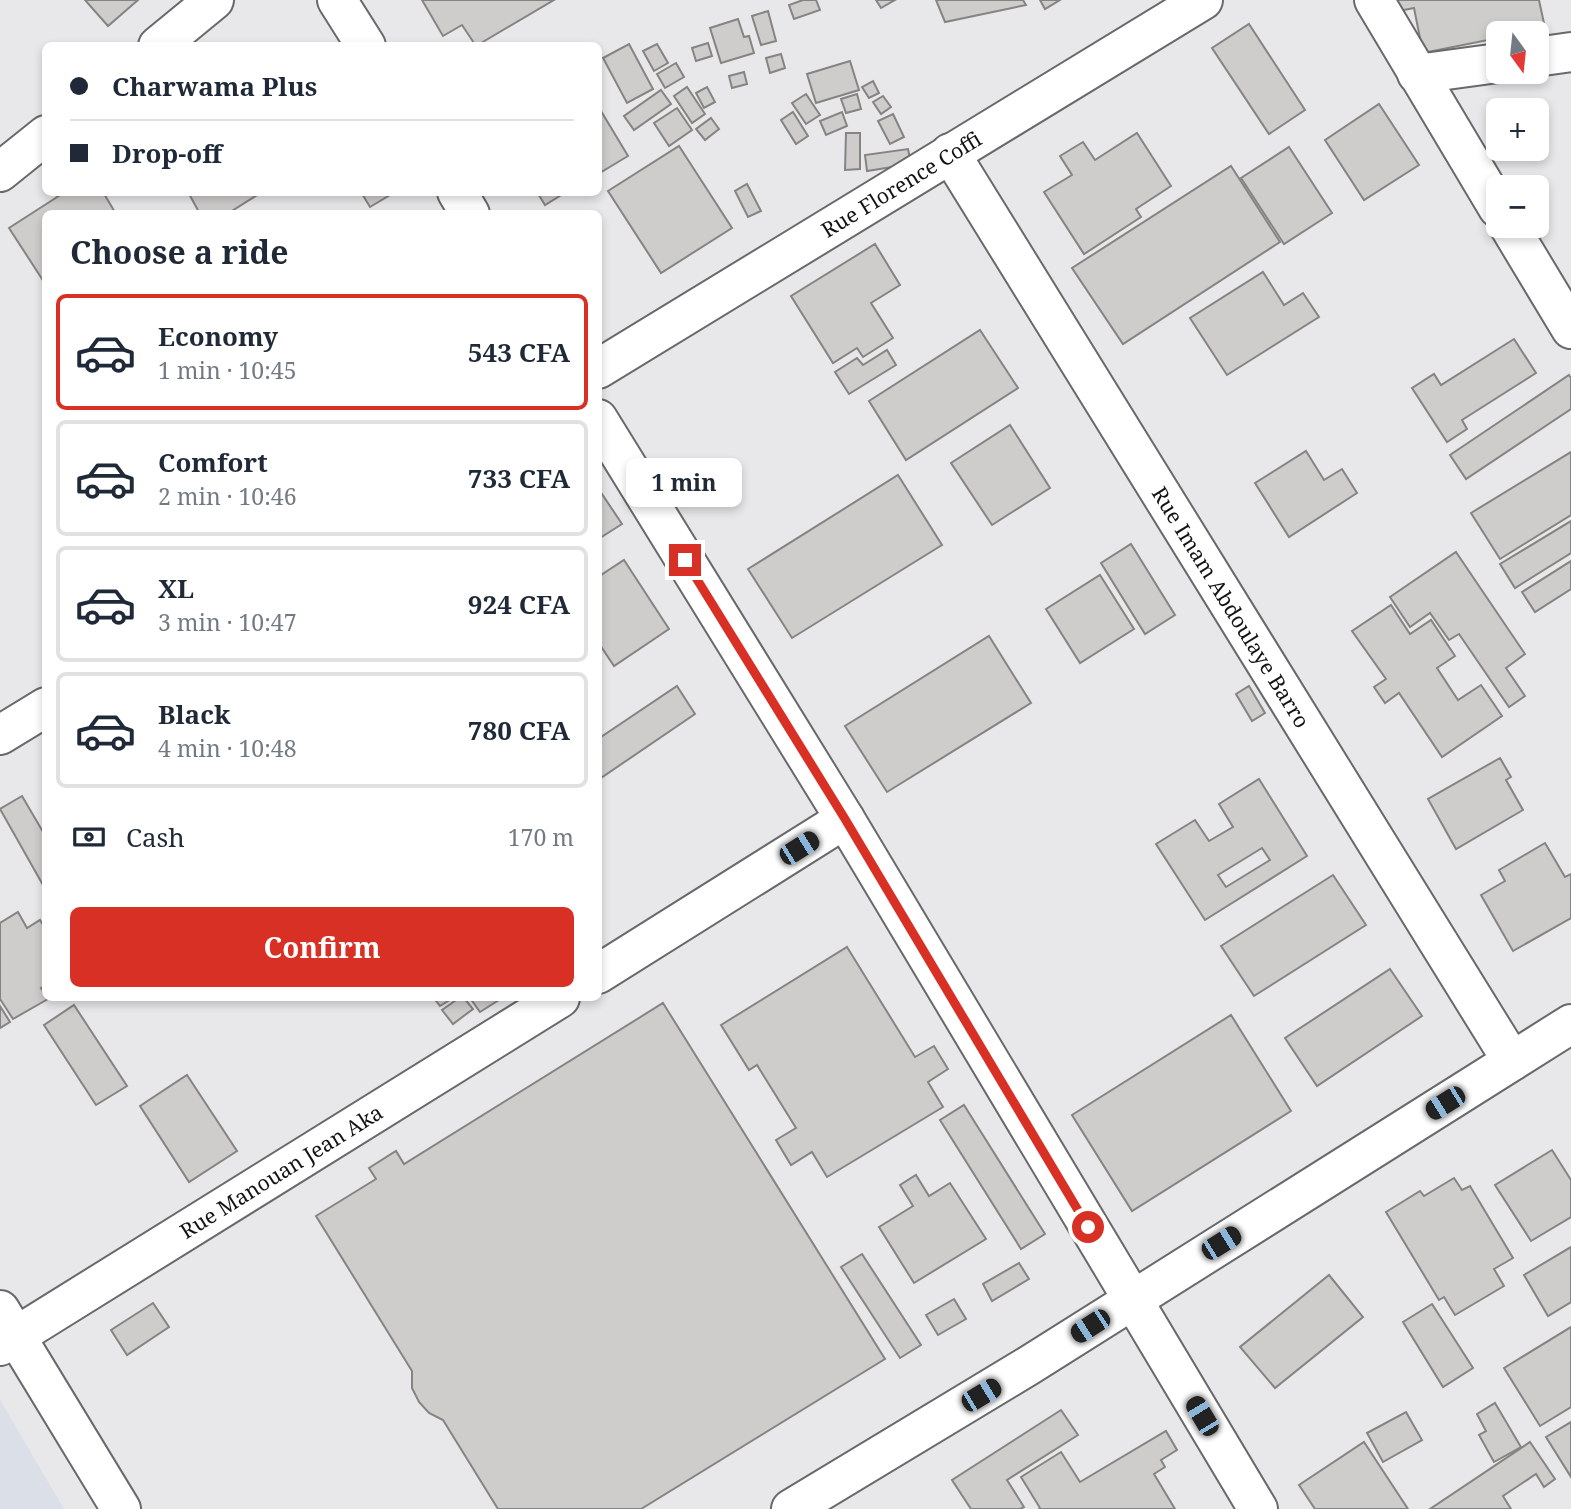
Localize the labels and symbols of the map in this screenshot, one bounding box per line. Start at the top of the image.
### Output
north arrow [1486,21,1549,84]
street label: Rue Florence Coffi [816,125,986,244]
callout: 1 min [627,458,743,508]
street label: Rue Imam Abdoulaye Barro [1146,481,1316,733]
route end [669,544,701,576]
car [776,828,823,868]
car [1422,1083,1469,1123]
street label: Rue Manouan Jean Aka [174,1098,388,1245]
route start [1072,1211,1104,1243]
car [1198,1223,1245,1263]
car [1067,1306,1114,1346]
car [958,1375,1005,1415]
car [1183,1393,1222,1439]

